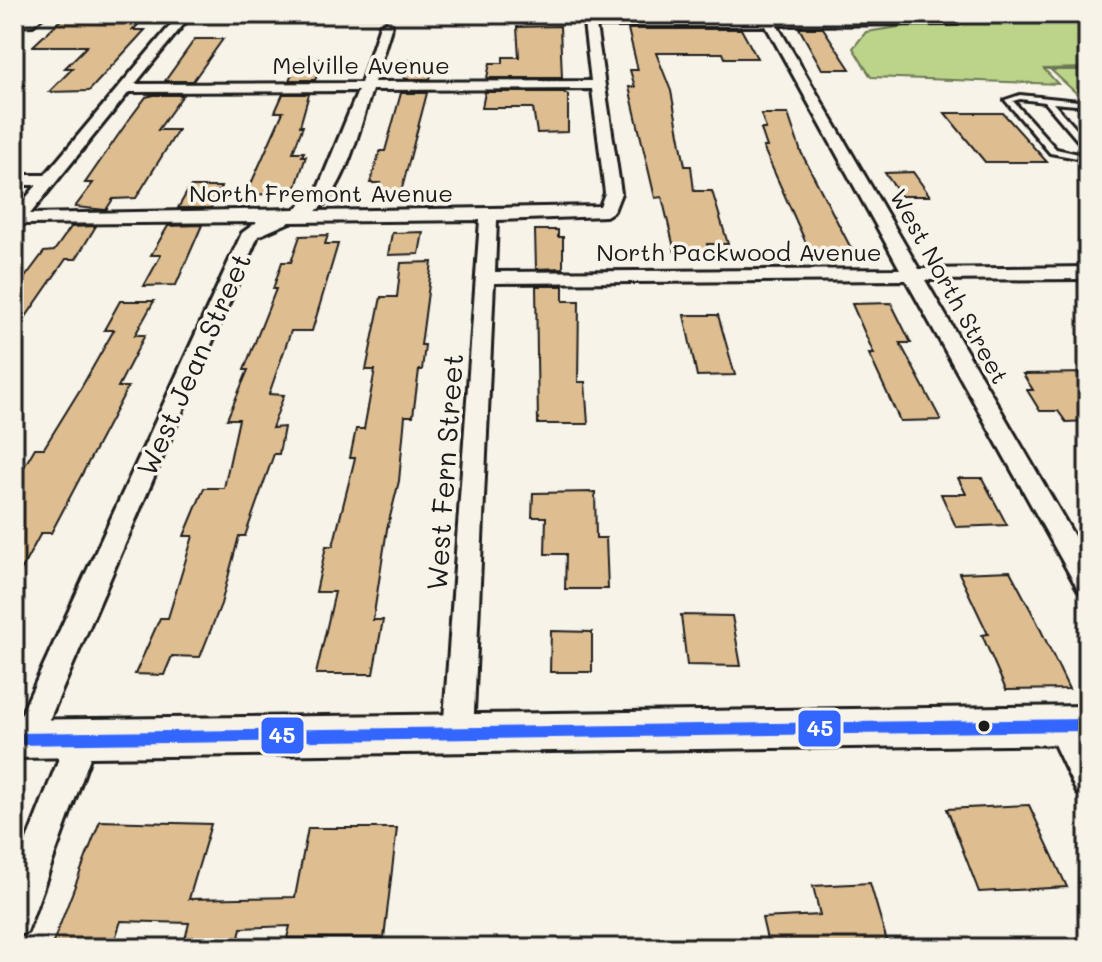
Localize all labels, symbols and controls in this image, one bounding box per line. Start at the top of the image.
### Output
street label: Melville Avenue [272,49,450,80]
street label: North Fremont Avenue [189,177,453,208]
street label: West North Street [884,183,1016,389]
street label: North Packwood Avenue [596,236,882,267]
street label: West Jean Street [128,247,258,481]
street label: West Fern Street [418,352,470,592]
line badge: 45 [797,709,842,748]
text: 45 [807,713,834,742]
line badge: 45 [260,716,305,755]
unlabelled marker [976,718,992,734]
text: 45 [269,720,296,749]

